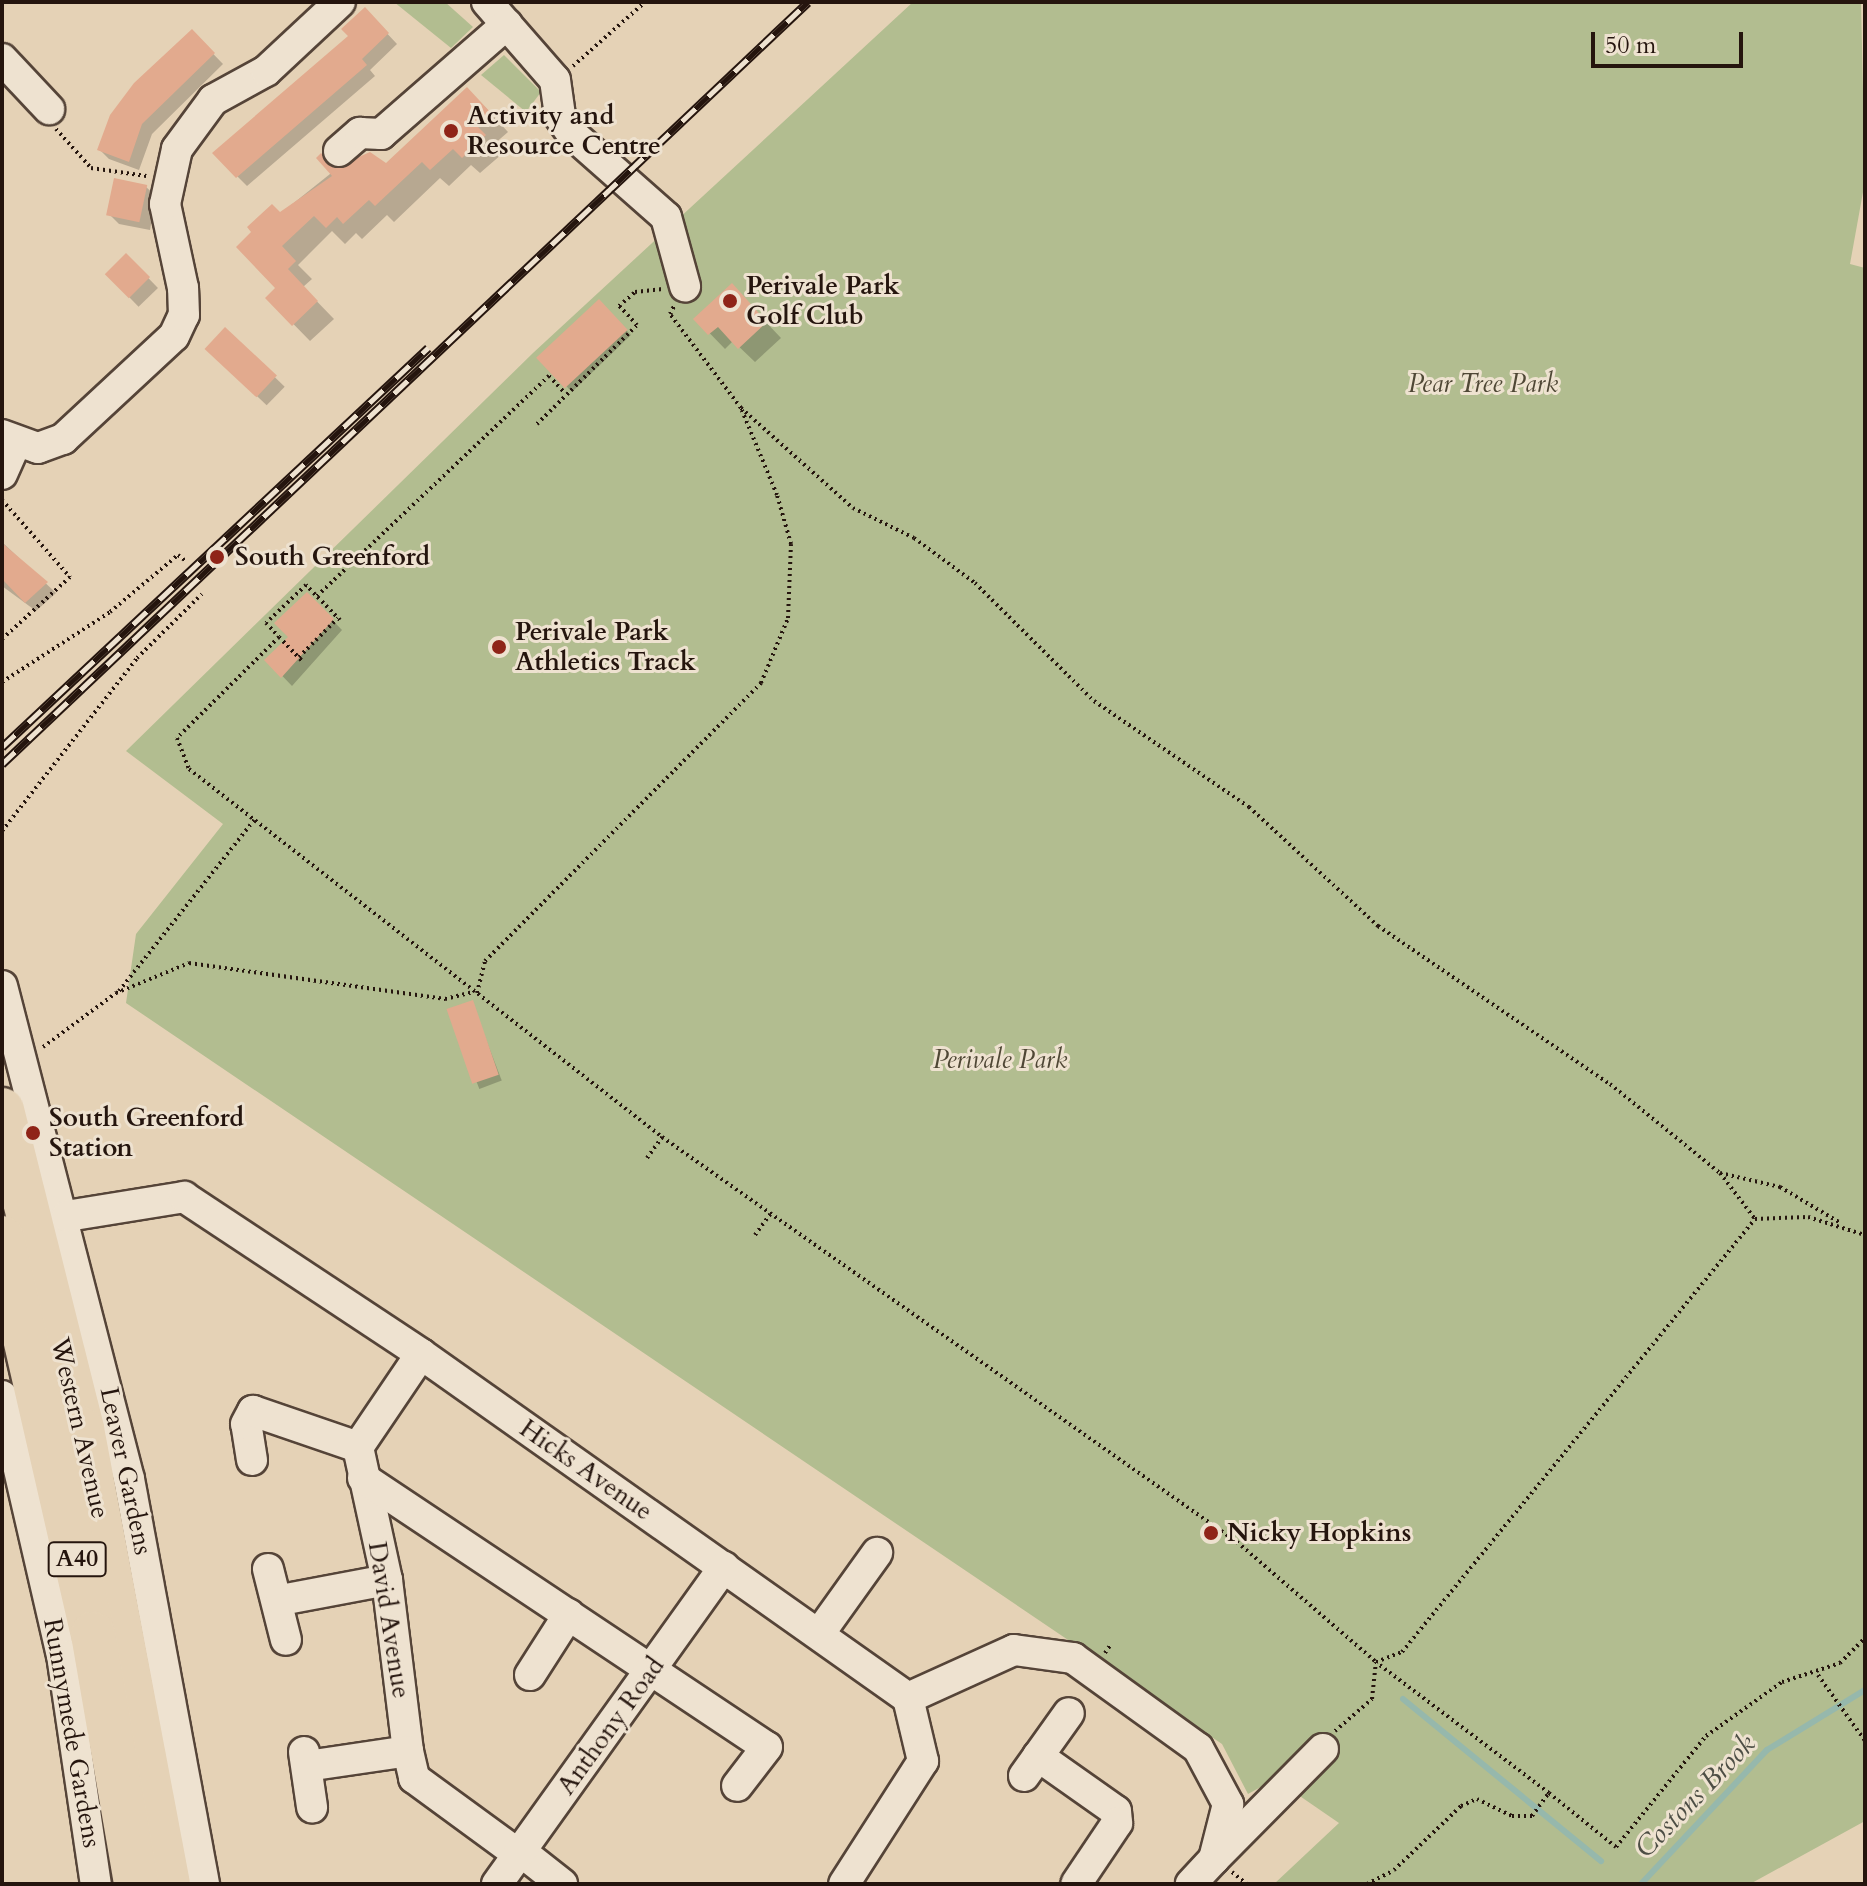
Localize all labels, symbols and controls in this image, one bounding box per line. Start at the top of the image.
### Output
scale bar [1595,16,1747,66]
text: 50 m [1605,29,1656,62]
place label: Activity and Resource Centre [467,100,661,162]
marker: Activity and Resource Centre [442,122,460,140]
place label: Perivale Park Golf Club [746,270,900,332]
marker: Perivale Park Golf Club [721,292,739,310]
park label: Pear Tree Park [1408,368,1558,400]
place label: South Greenford [235,541,430,573]
marker: South Greenford [206,546,228,568]
place label: Perivale Park Athletics Track [515,616,696,678]
marker: Perivale Park Athletics Track [490,638,508,656]
park label: Perivale Park [933,1044,1067,1076]
place label: South Greenford Station [49,1102,244,1164]
marker: South Greenford Station [24,1124,42,1142]
street label: Western Avenue [44,1334,116,1522]
street label: Leaver Gardens [93,1384,159,1558]
street label: Hicks Avenue [514,1413,658,1527]
place label: Nicky Hopkins [1227,1517,1411,1549]
marker: Nicky Hopkins [1202,1524,1220,1542]
road number: A40 [47,1539,107,1579]
street label: David Avenue [361,1540,417,1700]
street label: Runnymede Gardens [36,1616,108,1850]
street label: Anthony Road [551,1651,671,1801]
water label: Costons Brook [1628,1727,1762,1865]

